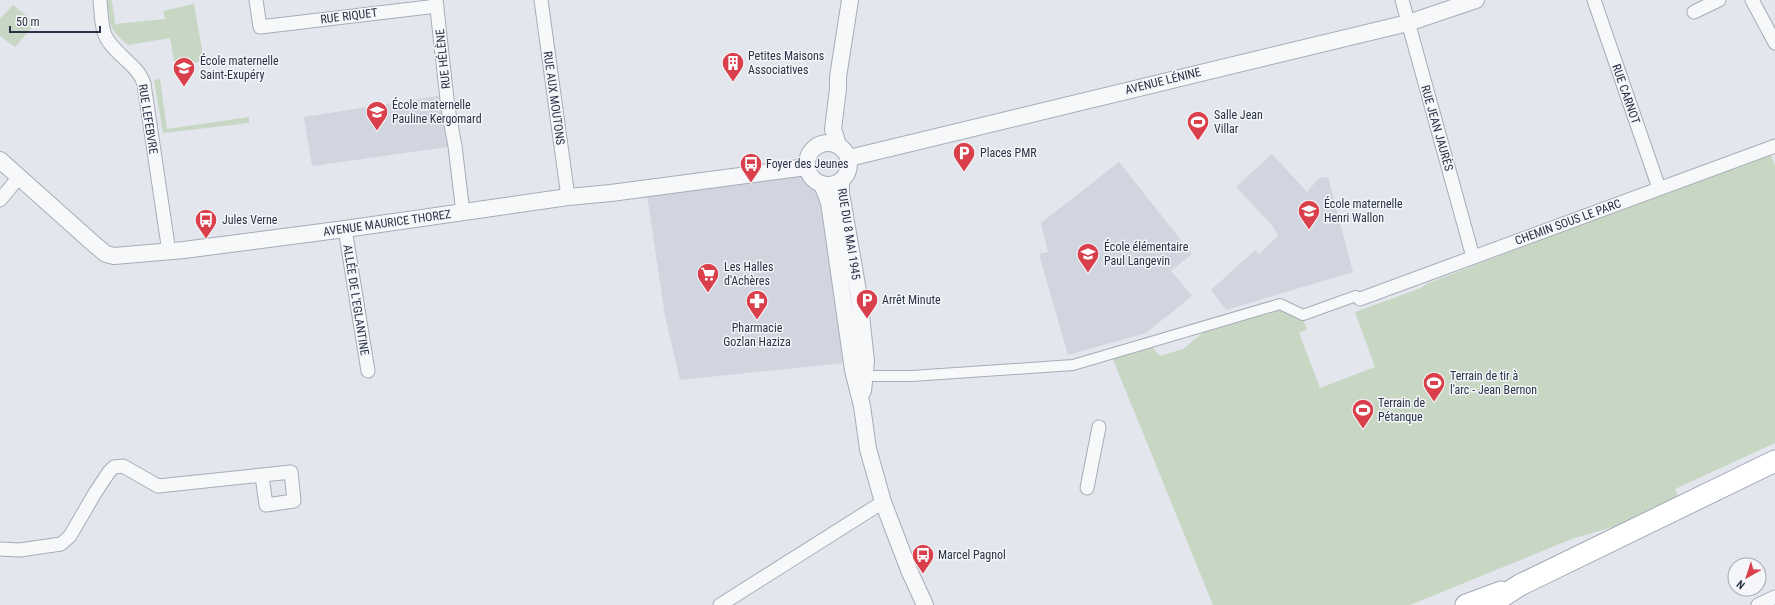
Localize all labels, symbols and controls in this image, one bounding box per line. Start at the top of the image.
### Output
street label: RUE RIQUET [320,6,378,26]
scale bar [10,8,100,34]
text: 50 m [16,15,40,29]
street label: RUE HÉLÈNE [432,28,453,90]
place label: Petites Maisons Associatives [748,49,824,77]
street label: RUE AUX MOUTONS [540,50,568,146]
building icon: Petites Maisons Associatives [720,50,746,83]
place label: École maternelle Saint-Exupéry [200,53,279,82]
school or university icon: École maternelle Saint-Exupéry [171,55,197,88]
street label: RUE CARNOT [1609,62,1643,126]
street label: AVENUE LÉNINE [1123,64,1202,97]
street label: RUE LEFEBVRE [136,83,160,155]
street label: RUE JEAN JAURÈS [1418,83,1457,172]
place label: École maternelle Pauline Kergomard [392,97,482,126]
school or university icon: École maternelle Pauline Kergomard [364,99,390,132]
place label: Salle Jean Villar [1214,108,1263,136]
sports icon: Salle Jean Villar [1185,109,1211,142]
parking icon: Places PMR [951,140,977,173]
place label: Places PMR [980,146,1037,160]
bus stop icon: Foyer des Jeunes [738,151,764,184]
place label: Foyer des Jeunes [766,157,848,171]
street label: RUE DU 8 MAI 1945 [835,187,863,281]
place label: École maternelle Henri Wallon [1324,196,1403,225]
street label: CHEMIN SOUS LE PARC [1513,196,1623,248]
school or university icon: École maternelle Henri Wallon [1296,198,1322,231]
bus stop icon: Jules Verne [193,207,219,240]
street label: AVENUE MAURICE THOREZ [322,207,452,239]
place label: Jules Verne [222,213,278,227]
place label: École élémentaire Paul Langevin [1104,239,1189,268]
school or university icon: École élémentaire Paul Langevin [1075,241,1101,274]
street label: ALLÉE DE L'EGLANTINE [340,243,373,356]
place label: Les Halles d'Achères [724,260,773,288]
supermarket icon: Les Halles d'Achères [695,261,721,294]
parking icon: Arrêt Minute [854,287,880,320]
pharmacy icon: Pharmacie Gozlan Haziza [744,288,770,321]
place label: Arrêt Minute [882,293,941,307]
place label: Pharmacie Gozlan Haziza [723,321,791,349]
place label: Terrain de tir à l'arc - Jean Bernon [1450,369,1537,397]
sports icon: Terrain de tir à l'arc - Jean Bernon [1421,370,1447,403]
place label: Terrain de Pétanque [1378,396,1425,424]
sports icon: Terrain de Pétanque [1350,397,1376,430]
bus stop icon: Marcel Pagnol [910,542,936,575]
place label: Marcel Pagnol [938,548,1006,562]
north arrow [1727,557,1767,597]
text: N [1734,577,1748,592]

